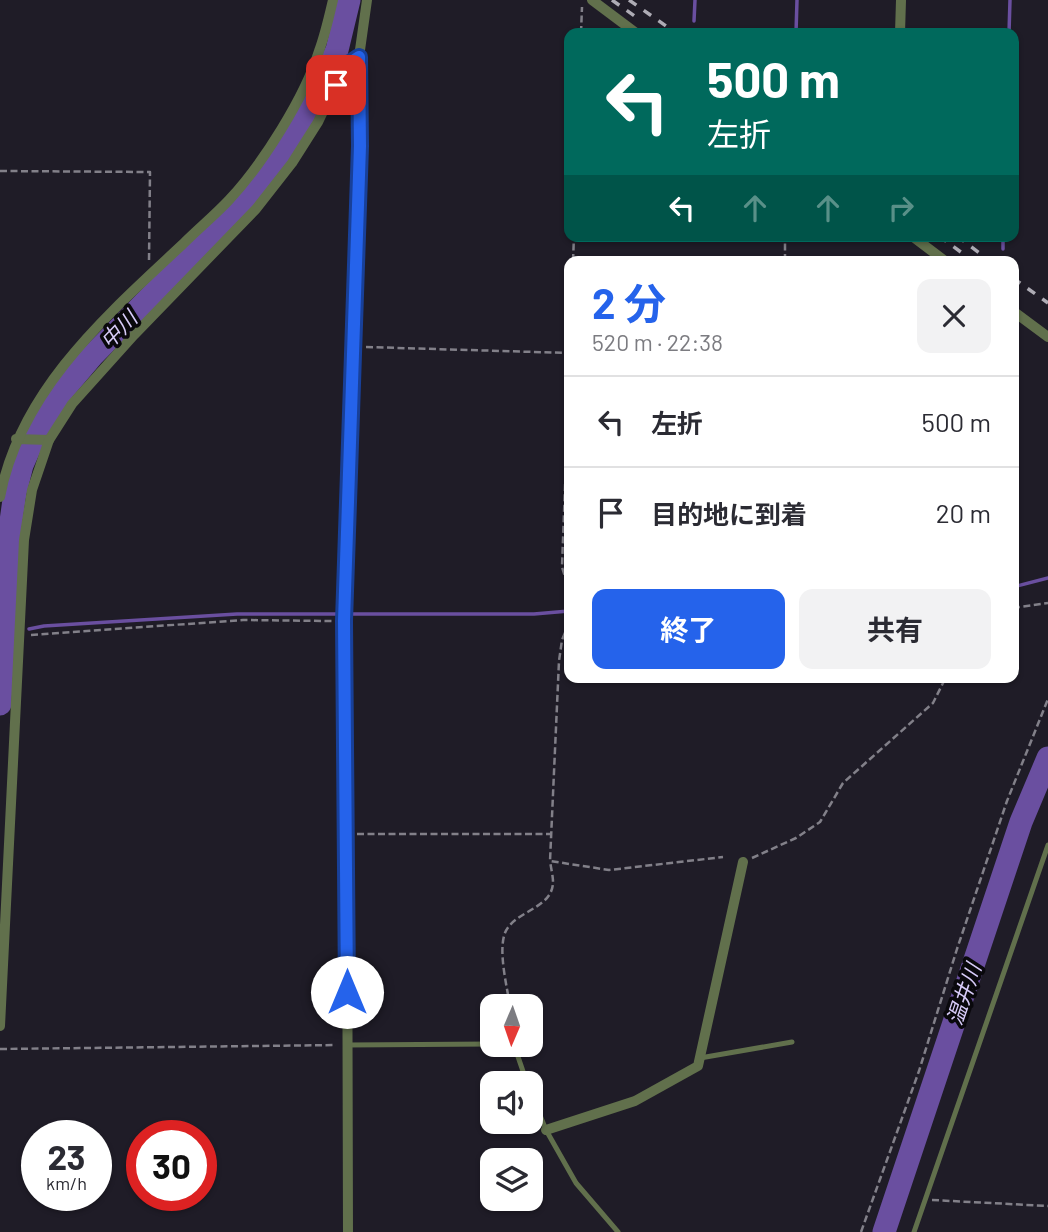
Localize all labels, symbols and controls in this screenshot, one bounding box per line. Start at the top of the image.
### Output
text: 500 m [707,49,840,108]
pin [306,55,366,115]
icon: left [592,56,683,147]
icon: arrive [317,66,355,104]
text: 左折 [707,114,771,152]
icon: left [663,189,701,227]
icon: ahead [736,189,774,227]
icon: ahead [809,189,847,227]
icon: right [882,189,920,227]
text: 2 分 [592,277,666,327]
button: close [917,279,991,353]
water label: 中川 [94,304,143,353]
text: 520 m · 22:38 [592,328,723,356]
icon: left [592,403,630,441]
text: 500 m [922,406,991,437]
text: 左折 [651,407,703,438]
icon: arrive [592,494,630,532]
text: 20 m [936,497,991,528]
text: 目的地に到着 [651,498,807,529]
button: 終了 [592,589,785,669]
button: 共有 [799,589,991,669]
position arrow [310,955,384,1029]
water label: 温井川 [941,958,986,1028]
north arrow [480,994,542,1057]
map controls [480,994,543,1211]
button: sound [480,1071,543,1134]
speed limit sign: 30 [126,1120,217,1211]
text: 23 [47,1135,86,1177]
button: layers [480,1148,543,1211]
text: km/h [46,1172,87,1194]

